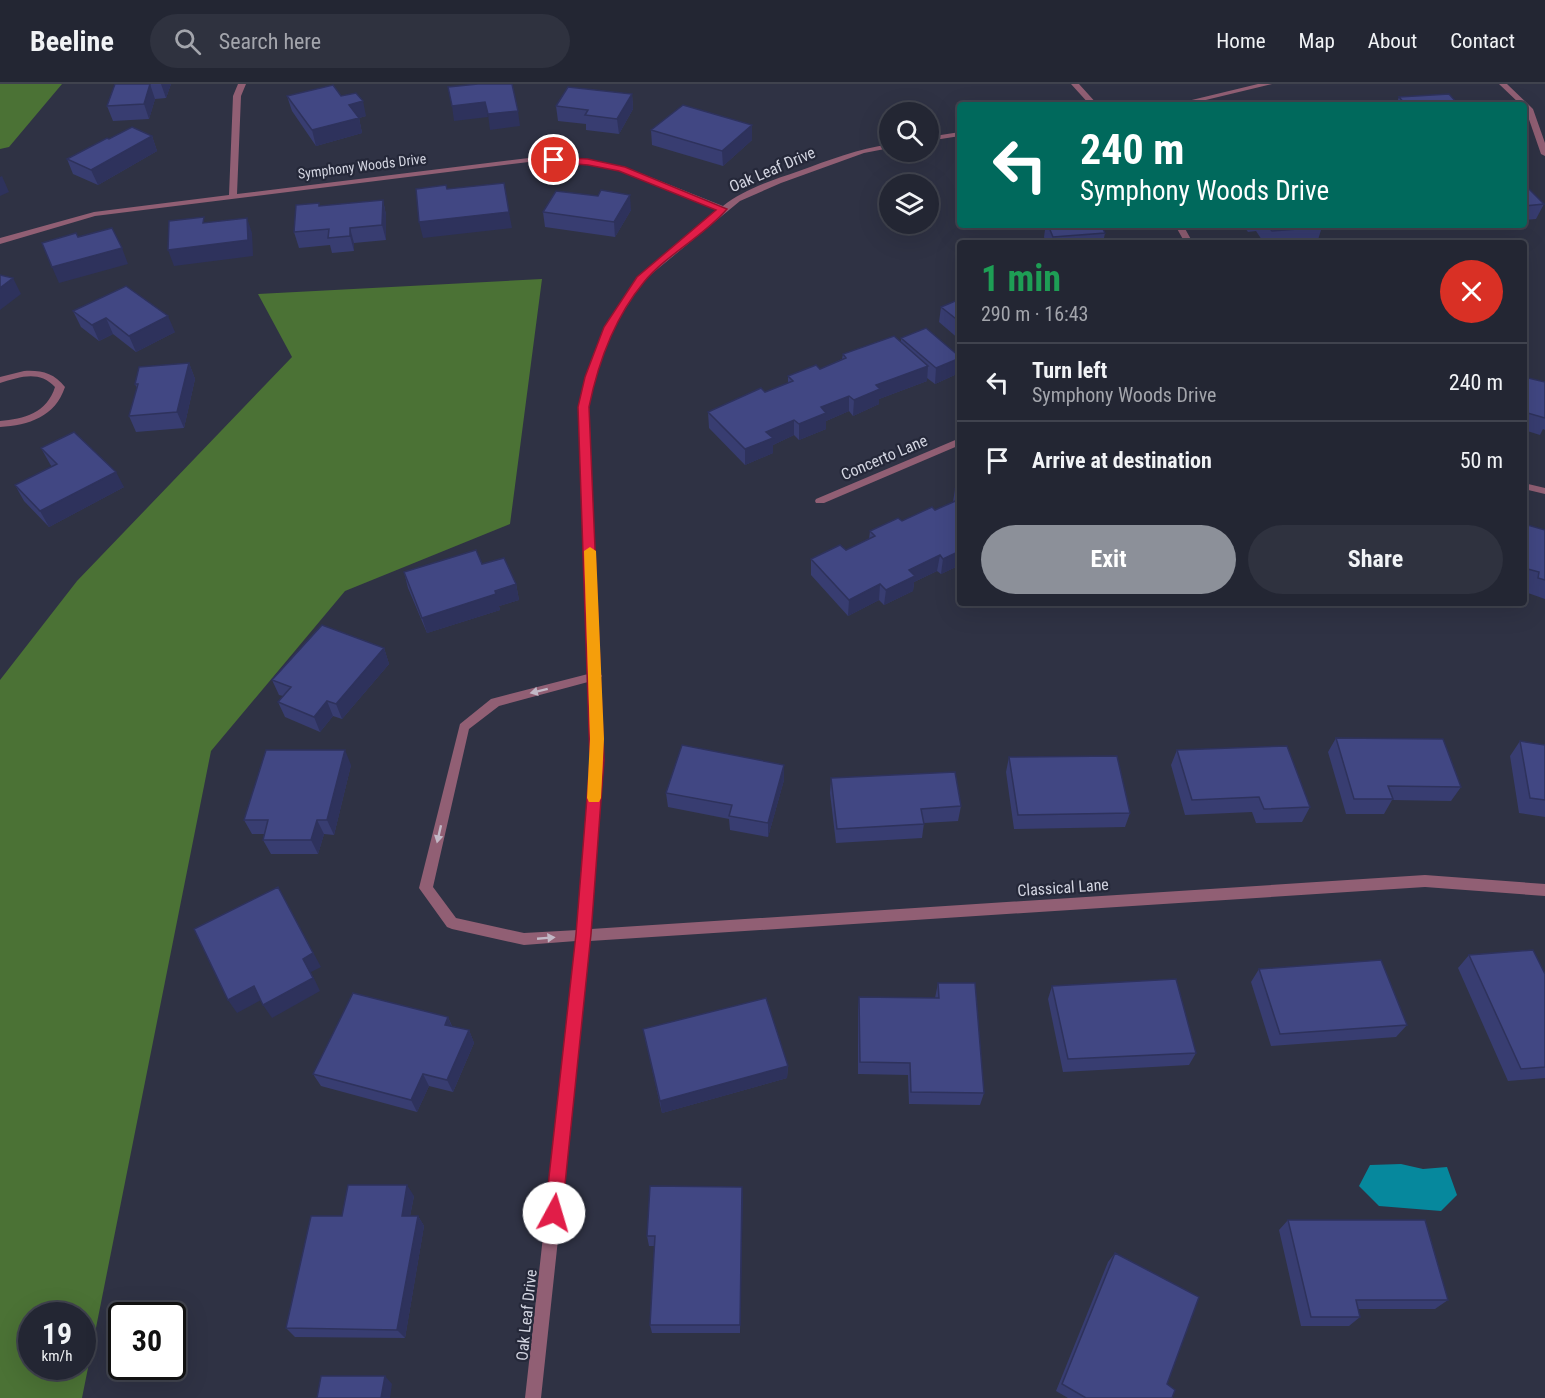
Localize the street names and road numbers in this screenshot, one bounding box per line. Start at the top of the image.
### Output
street label: Oak Leaf Drive [726,143,818,196]
street label: Symphony Woods Drive [297,150,427,182]
street label: Concerto Lane [838,431,930,484]
street label: Classical Lane [1017,875,1109,900]
street label: Oak Leaf Drive [512,1269,541,1362]

